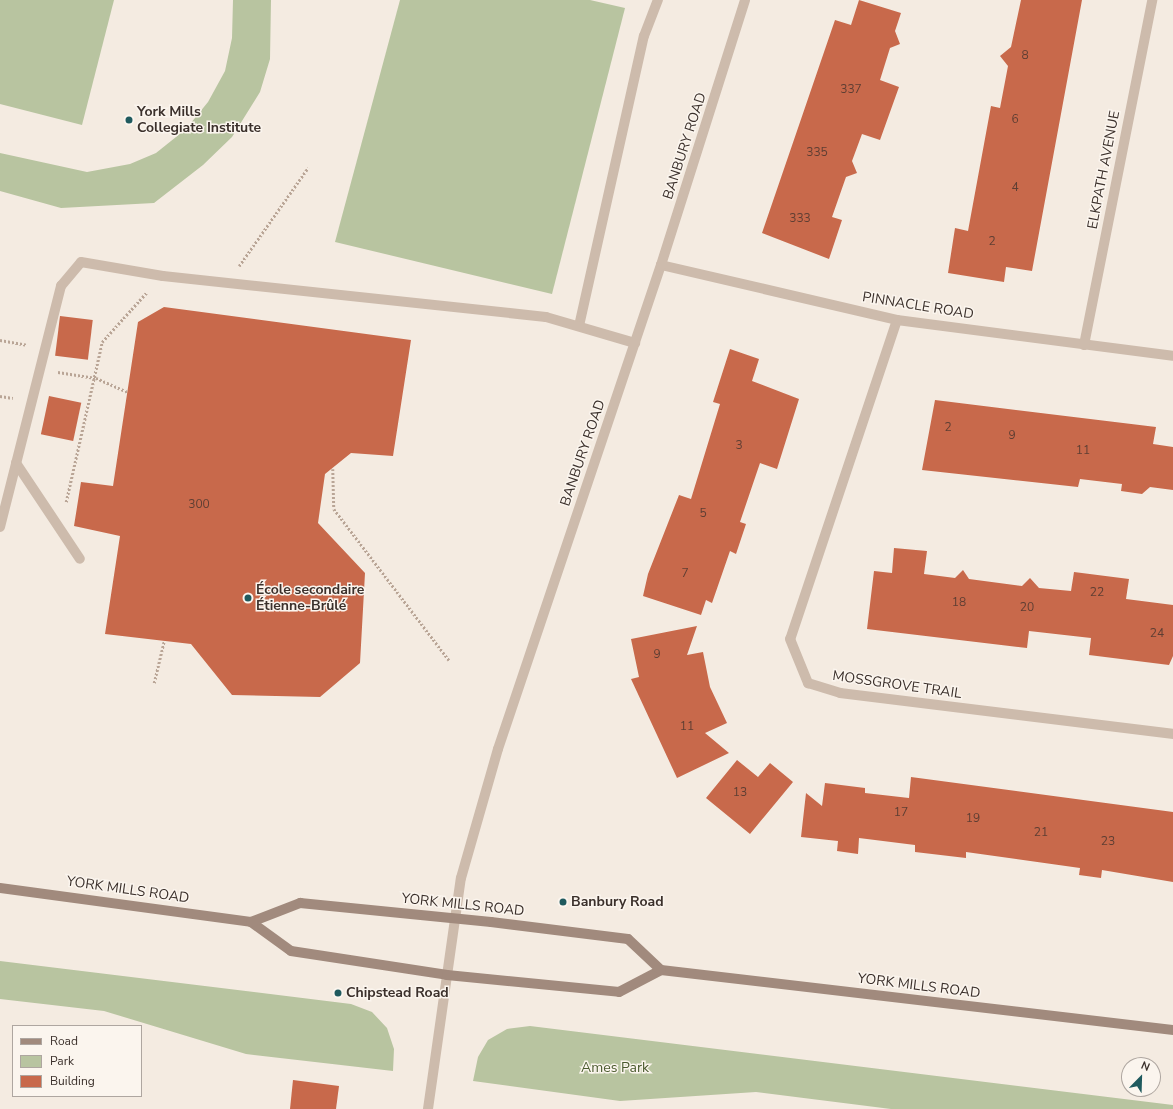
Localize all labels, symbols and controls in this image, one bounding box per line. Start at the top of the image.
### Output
house number: 8 [1021,49,1029,63]
house number: 337 [840,83,862,97]
street label: BANBURY ROAD [660,91,710,201]
place label: York Mills Collegiate Institute [137,104,261,136]
street label: ELKPATH AVENUE [1084,109,1124,231]
house number: 6 [1011,113,1019,127]
marker: York Mills Collegiate Institute [124,115,134,125]
house number: 335 [806,146,828,160]
house number: 4 [1011,181,1019,195]
house number: 333 [789,212,811,226]
house number: 2 [988,235,996,249]
street label: PINNACLE ROAD [861,289,975,323]
street label: BANBURY ROAD [557,398,609,508]
house number: 2 [944,421,952,435]
house number: 9 [1008,429,1016,443]
house number: 3 [735,439,743,453]
house number: 11 [1076,444,1090,458]
house number: 300 [188,498,210,512]
house number: 5 [699,507,707,521]
house number: 7 [681,567,689,581]
place label: École secondaire Étienne-Brûlé [256,582,364,614]
house number: 22 [1090,586,1104,600]
marker: École secondaire Étienne-Brûlé [243,593,253,603]
house number: 18 [952,596,966,610]
house number: 20 [1020,601,1034,615]
house number: 24 [1150,627,1164,641]
house number: 9 [653,648,661,662]
street label: MOSSGROVE TRAIL [831,668,963,702]
house number: 11 [680,720,694,734]
house number: 13 [733,786,747,800]
house number: 17 [894,806,908,820]
house number: 19 [966,812,980,826]
house number: 21 [1034,826,1048,840]
house number: 23 [1101,835,1115,849]
street label: YORK MILLS ROAD [66,873,190,907]
street label: YORK MILLS ROAD [401,890,525,920]
place label: Banbury Road [571,894,664,910]
marker: Banbury Road [558,897,568,907]
street label: YORK MILLS ROAD [857,970,981,1002]
place label: Chipstead Road [346,985,449,1001]
marker: Chipstead Road [333,988,343,998]
legend [12,1025,142,1097]
text: Road [50,1033,78,1049]
text: Park [50,1053,74,1069]
north arrow [1121,1057,1161,1097]
text: N [1139,1058,1152,1075]
park label: Ames Park [581,1060,649,1076]
text: Building [50,1073,95,1089]

